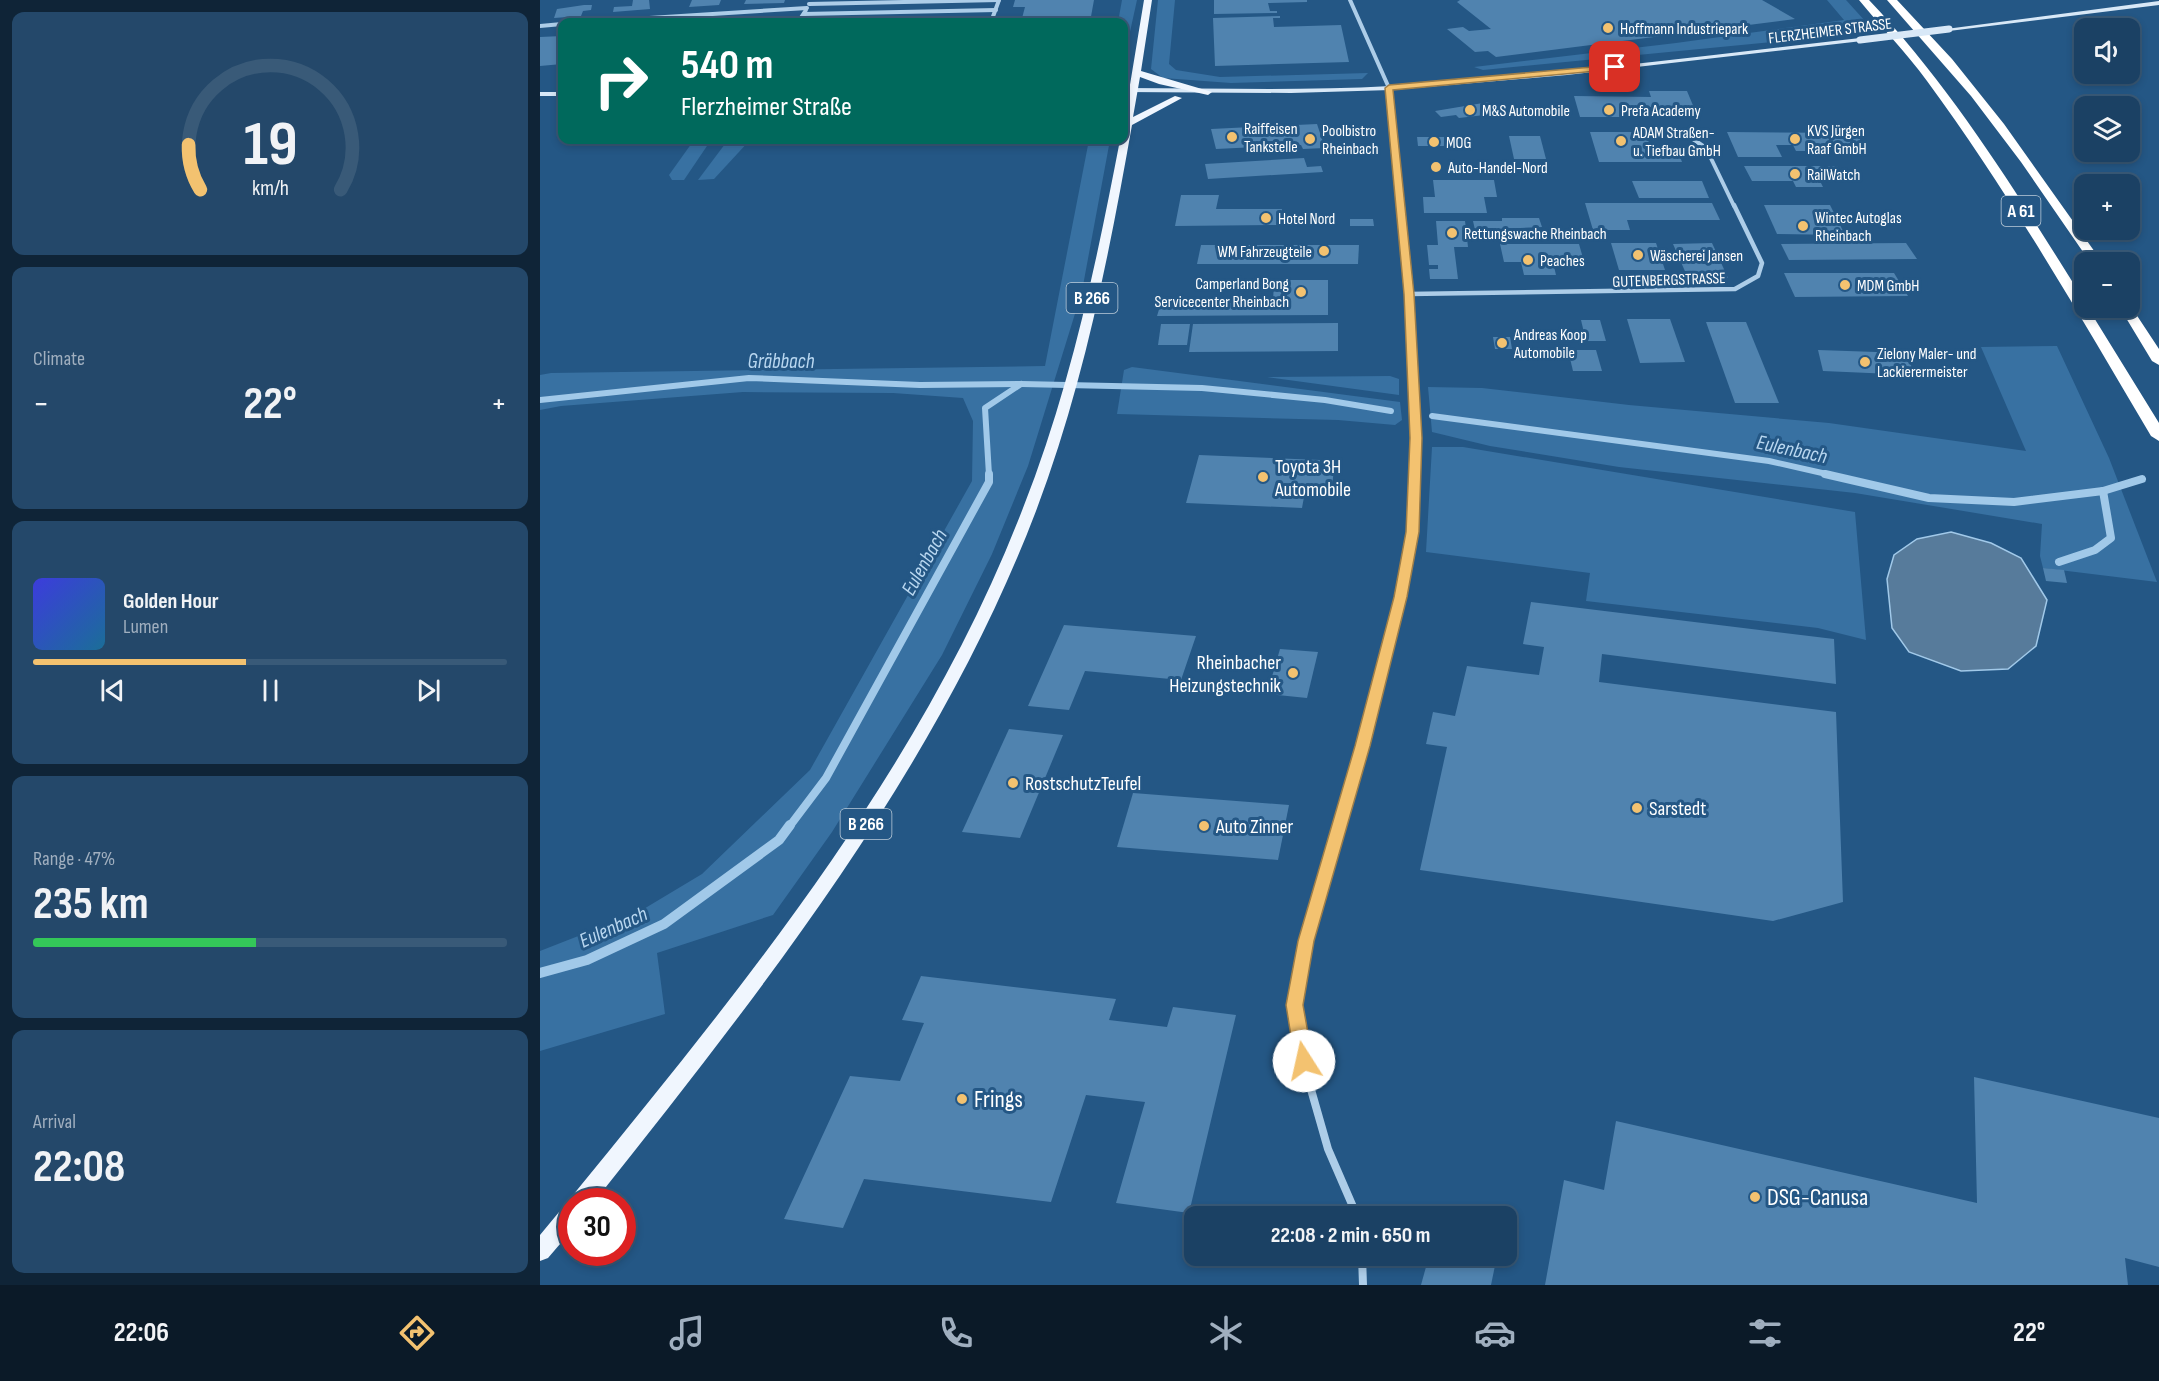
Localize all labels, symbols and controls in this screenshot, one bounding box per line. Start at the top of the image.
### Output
street label: FLERZHEIMER STRASSE [1767,14,1893,48]
map controls [2074,18,2140,318]
button: sound [2074,18,2140,84]
place label: Hoffmann Industriepark [1620,20,1748,39]
marker: Hoffmann Industriepark [1601,21,1615,35]
text: 540 m [681,40,773,91]
pin [1589,41,1640,92]
icon: right [582,42,660,120]
icon: arrive [1598,50,1631,83]
text: Flerzheimer Straße [681,91,852,123]
button: layers [2074,96,2140,162]
place label: M&S Automobile [1482,102,1570,121]
place label: Prefa Academy [1621,102,1701,121]
marker: M&S Automobile [1463,103,1477,117]
marker: Prefa Academy [1602,103,1616,117]
text: 19 [243,108,297,183]
place label: Raiffeisen Tankstelle [1244,120,1298,157]
place label: Poolbistro Rheinbach [1322,122,1379,159]
place label: KVS Jürgen Raaf GmbH [1807,122,1867,159]
place label: ADAM Straßen- u. Tiefbau GmbH [1632,124,1721,161]
marker: Raiffeisen Tankstelle [1225,130,1239,144]
marker: Poolbistro Rheinbach [1303,132,1317,146]
marker: KVS Jürgen Raaf GmbH [1788,132,1802,146]
place label: MOG [1446,134,1471,153]
marker: ADAM Straßen- u. Tiefbau GmbH [1614,134,1628,148]
marker: MOG [1427,135,1441,149]
place label: Auto-Handel-Nord [1447,159,1548,178]
marker: Auto-Handel-Nord [1429,160,1443,174]
place label: RailWatch [1807,166,1860,185]
marker: RailWatch [1788,167,1802,181]
button: + [2074,174,2140,240]
text: km/h [251,177,289,202]
road number: A 61 [2002,196,2040,226]
place label: Wintec Autoglas Rheinbach [1815,209,1902,246]
place label: Hotel Nord [1278,210,1335,229]
marker: Hotel Nord [1259,211,1273,225]
marker: Wintec Autoglas Rheinbach [1796,219,1810,233]
place label: Rettungswache Rheinbach [1464,225,1607,244]
marker: Rettungswache Rheinbach [1445,226,1459,240]
place label: WM Fahrzeugteile [1218,243,1312,262]
marker: WM Fahrzeugteile [1317,244,1331,258]
place label: Wäscherei Jansen [1650,247,1743,266]
marker: Wäscherei Jansen [1631,248,1645,262]
place label: Peaches [1540,252,1585,271]
button: − [2074,252,2140,318]
marker: Peaches [1521,253,1535,267]
street label: GUTENBERGSTRASSE [1612,269,1726,292]
place label: Camperland Bong Servicecenter Rheinbach [1155,275,1289,312]
place label: MDM GmbH [1857,277,1919,296]
marker: MDM GmbH [1838,278,1852,292]
road number: B 266 [1066,283,1118,313]
marker: Camperland Bong Servicecenter Rheinbach [1294,285,1308,299]
place label: Andreas Koop Automobile [1513,326,1587,363]
marker: Andreas Koop Automobile [1495,336,1509,350]
place label: Zielony Maler- und Lackierermeister [1877,345,1976,382]
text: Climate [33,347,85,371]
water label: Gräbbach [748,349,815,374]
marker: Zielony Maler- und Lackierermeister [1858,355,1872,369]
text: 22° [243,377,297,432]
text: − [33,384,49,424]
text: + [491,384,507,424]
water label: Eulenbach [1754,430,1830,469]
place label: Toyota 3H Automobile [1274,455,1351,502]
marker: Toyota 3H Automobile [1256,470,1270,484]
water label: Eulenbach [896,525,953,600]
text: Golden Hour [123,588,219,615]
text: Lumen [123,615,168,639]
place label: Rheinbacher Heizungstechnik [1169,651,1281,698]
marker: Rheinbacher Heizungstechnik [1286,666,1300,680]
icon: previous [96,674,129,707]
icon: pause [254,674,287,707]
icon: next [412,674,445,707]
place label: RostschutzTeufel [1025,772,1141,796]
marker: RostschutzTeufel [1006,776,1020,790]
place label: Sarstedt [1649,797,1706,821]
marker: Sarstedt [1630,801,1644,815]
road number: B 266 [840,809,892,839]
place label: Auto Zinner [1215,815,1294,839]
marker: Auto Zinner [1197,819,1211,833]
text: Range · 47% [33,847,115,871]
text: 235 km [33,877,149,932]
water label: Eulenbach [575,901,651,953]
position arrow [1272,1029,1336,1093]
place label: Frings [974,1085,1023,1114]
marker: Frings [955,1092,969,1106]
text: Arrival [33,1110,76,1134]
text: 22:08 [33,1140,125,1195]
place label: DSG-Canusa [1767,1183,1868,1212]
speed limit sign: 30 [558,1188,636,1266]
marker: DSG-Canusa [1748,1190,1762,1204]
text: 22:08 · 2 min · 650 m [1271,1222,1430,1249]
icon: directions [396,1312,438,1354]
icon: music [666,1312,708,1354]
icon: phone [935,1312,977,1354]
icon: climate [1205,1312,1247,1354]
icon: car [1474,1312,1516,1354]
icon: filters [1744,1312,1786,1354]
text: 22:06 [114,1317,169,1349]
text: 22° [2013,1317,2045,1349]

